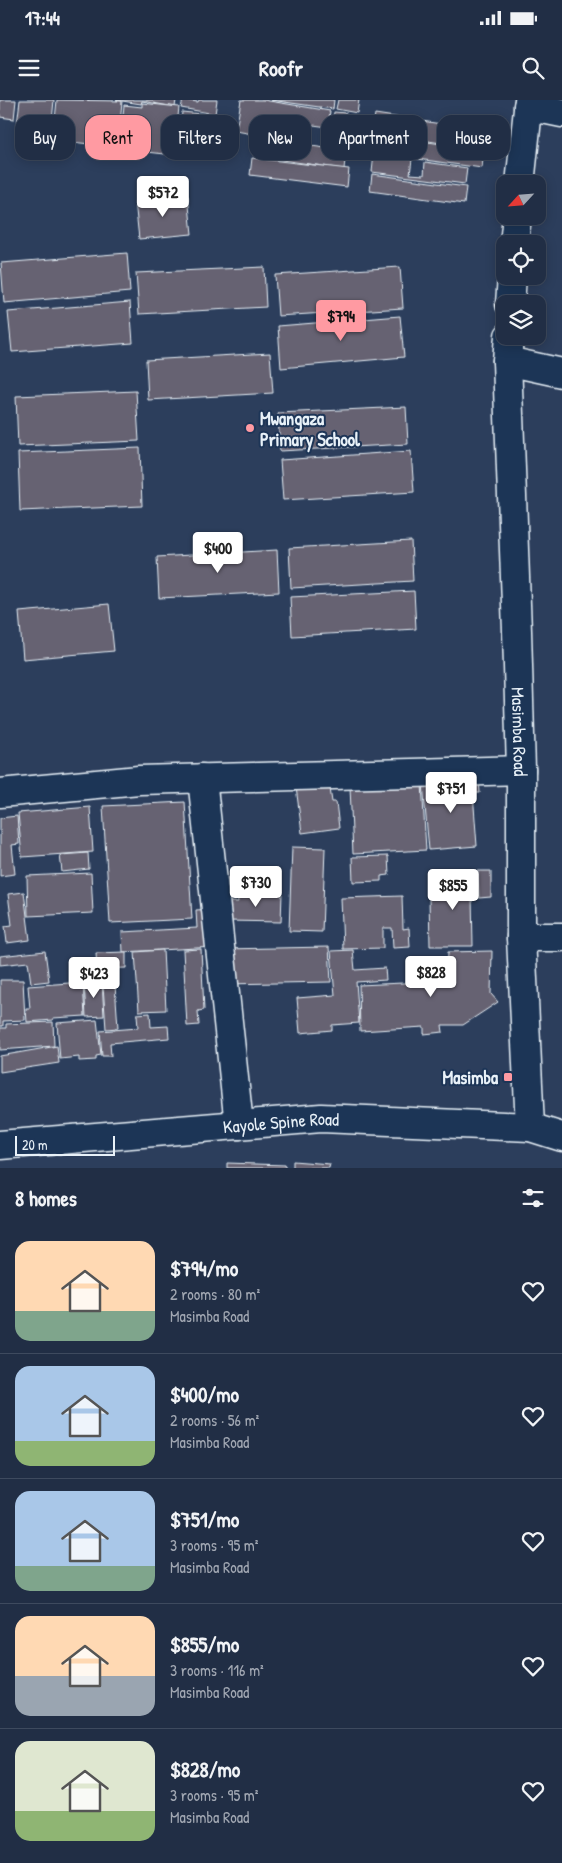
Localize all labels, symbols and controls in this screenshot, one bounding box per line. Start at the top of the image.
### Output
text: 17:44 [25,5,60,31]
text: Roofr [259,53,303,83]
icon: menu [15,54,43,82]
icon: search [519,54,547,82]
chip: Buy [15,115,75,160]
chip: Rent [85,115,151,160]
chip: Filters [161,115,239,160]
chip: New [249,115,311,160]
chip: Apartment [321,115,427,160]
chip: House [437,115,510,160]
north arrow [496,175,546,225]
map controls [496,175,546,345]
pin: $572 [133,176,193,218]
text: $572 [148,181,178,203]
button: locate [496,235,546,285]
button: layers [496,295,546,345]
pin: $794 [311,300,371,342]
text: $794 [327,305,355,327]
place label: Mwangaza Primary School [260,406,361,453]
marker: Mwangaza Primary School [244,422,256,434]
pin: $400 [188,532,248,574]
text: $400 [204,537,232,559]
street label: Masimba Road [506,687,534,776]
pin: $751 [421,772,481,814]
text: $751 [437,777,465,799]
pin: $730 [226,866,286,908]
pin: $855 [423,868,483,911]
text: $730 [241,871,271,893]
text: $855 [439,874,467,896]
pin: $423 [64,956,124,999]
pin: $828 [401,956,461,998]
text: $828 [416,961,446,983]
text: $423 [80,962,108,984]
place label: Masimba [443,1065,499,1090]
marker: Masimba [502,1071,514,1083]
street label: Kayole Spine Road [222,1105,340,1139]
scale bar [15,1133,115,1156]
text: 20 m [22,1135,48,1154]
text: 8 homes [15,1184,77,1213]
icon: filters [519,1184,547,1212]
text: $794/mo [170,1254,238,1283]
icon: home [55,1261,115,1321]
icon: heart [519,1277,547,1305]
text: 2 rooms · 80 m² [170,1283,260,1305]
text: Masimba Road [170,1305,249,1327]
text: $400/mo [170,1380,239,1409]
icon: home [55,1386,115,1446]
icon: heart [519,1402,547,1430]
text: 2 rooms · 56 m² [170,1409,259,1431]
text: Masimba Road [170,1431,249,1453]
text: $751/mo [170,1505,239,1534]
icon: home [55,1511,115,1571]
icon: heart [519,1527,547,1555]
text: 3 rooms · 95 m² [170,1534,258,1556]
text: Masimba Road [170,1556,249,1578]
text: $855/mo [170,1630,239,1659]
icon: home [55,1636,115,1696]
icon: heart [519,1652,547,1680]
text: 3 rooms · 116 m² [170,1659,264,1681]
text: Masimba Road [170,1681,249,1703]
text: $828/mo [170,1755,240,1784]
icon: home [55,1761,115,1821]
icon: heart [519,1777,547,1805]
text: 3 rooms · 95 m² [170,1784,258,1806]
text: Masimba Road [170,1806,249,1828]

